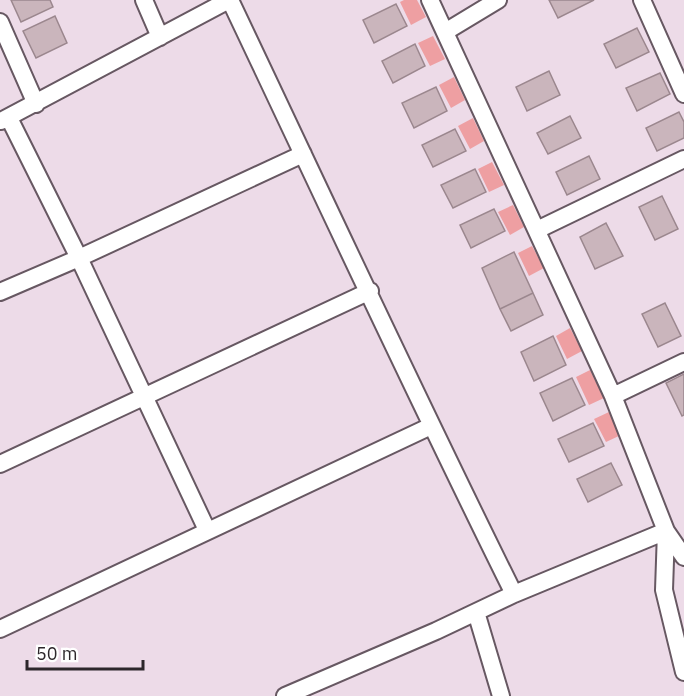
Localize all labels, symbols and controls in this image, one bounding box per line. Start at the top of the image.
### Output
scale bar [27,633,142,671]
text: 50 m [36,642,78,665]

